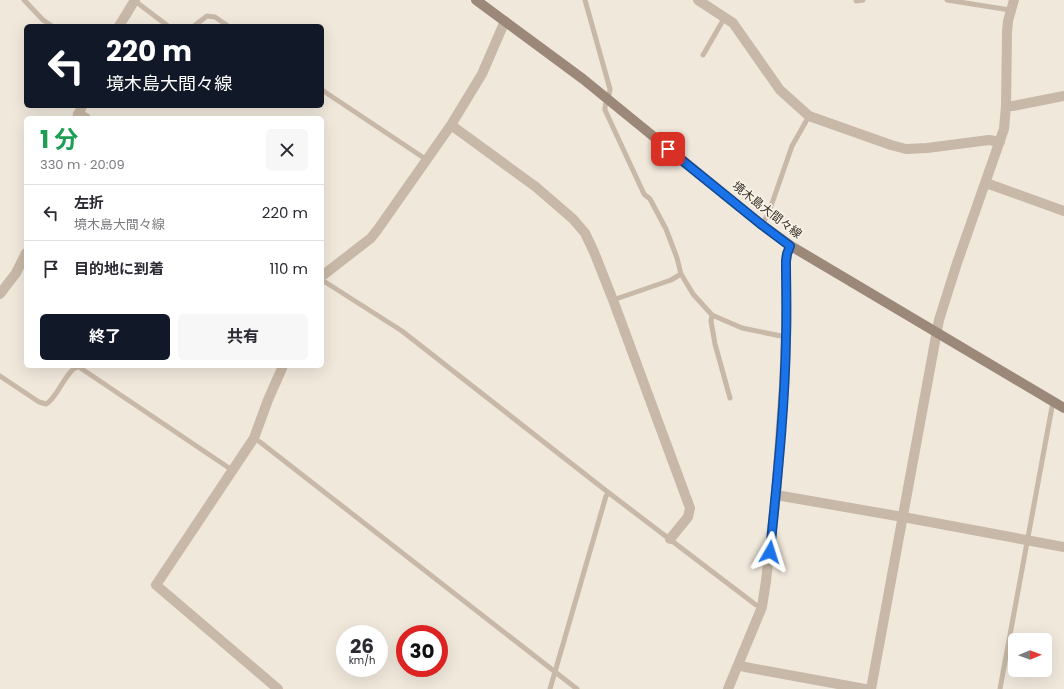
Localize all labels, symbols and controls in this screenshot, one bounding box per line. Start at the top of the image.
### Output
text: 220 m [106,32,192,71]
icon: left [40,40,92,92]
text: 境木島大間々線 [106,71,232,96]
text: 1 分 [40,123,78,156]
button: close [266,129,308,171]
pin [651,132,685,166]
icon: arrive [657,138,679,160]
text: 330 m · 20:09 [40,155,125,174]
street label: 境木島大間々線 [729,177,806,242]
text: 左折 [74,192,104,213]
icon: left [40,202,62,224]
text: 220 m [262,202,308,223]
text: 境木島大間々線 [74,215,165,234]
icon: arrive [40,258,62,280]
text: 目的地に到着 [74,258,164,279]
text: 110 m [270,258,308,279]
button: 終了 [40,314,170,360]
button: 共有 [178,314,308,360]
position arrow [749,531,791,573]
speed limit sign: 30 [396,625,448,677]
text: 26 [350,632,374,660]
north arrow [1008,633,1052,677]
map controls [1008,633,1052,677]
text: km/h [349,653,375,668]

